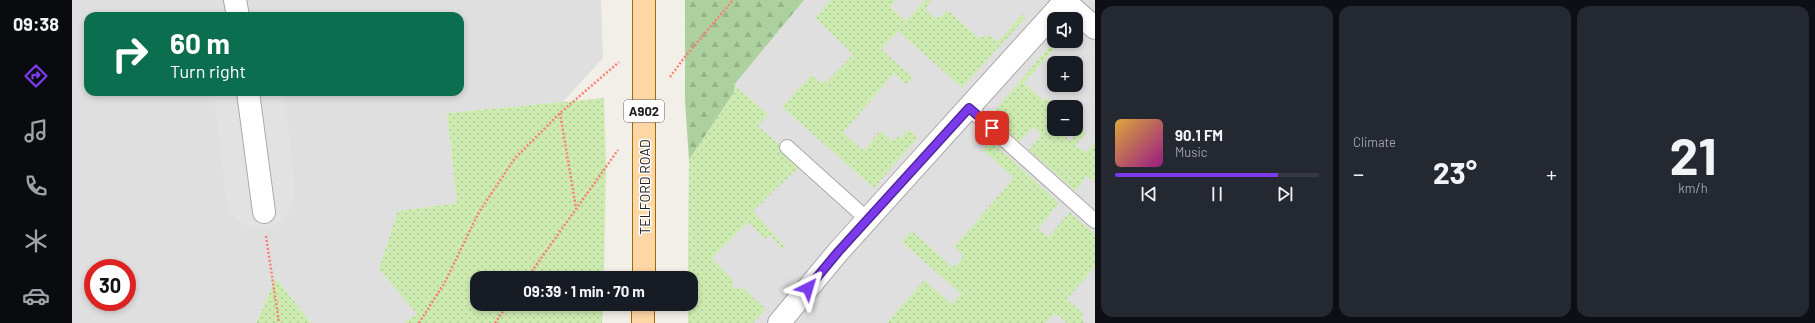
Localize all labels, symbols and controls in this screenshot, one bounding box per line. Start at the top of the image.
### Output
map controls [1047,12,1083,136]
button: sound [1047,12,1083,48]
text: 09:38 [13,13,59,35]
text: 60 m [170,26,230,60]
icon: right [104,28,156,80]
button: + [1047,56,1083,92]
text: Turn right [170,60,246,82]
icon: directions [22,62,50,90]
road number: A902 [624,100,664,122]
button: − [1047,100,1083,136]
pin [975,111,1009,145]
icon: music [22,117,50,145]
icon: arrive [981,117,1003,139]
text: 21 [1669,123,1717,185]
text: 90.1 FM [1175,126,1223,144]
text: Climate [1353,134,1396,150]
street label: TELFORD ROAD [636,139,653,235]
text: Music [1175,144,1208,160]
text: 23° [1433,154,1477,190]
text: − [1353,160,1364,186]
text: + [1546,160,1557,186]
icon: phone [22,172,50,200]
text: km/h [1678,180,1708,196]
icon: previous [1138,183,1160,205]
icon: pause [1206,183,1228,205]
icon: next [1274,183,1296,205]
icon: climate [22,227,50,255]
speed limit sign: 30 [84,259,136,311]
position arrow [787,267,829,309]
icon: car [22,282,50,310]
text: 09:39 · 1 min · 70 m [523,282,645,300]

